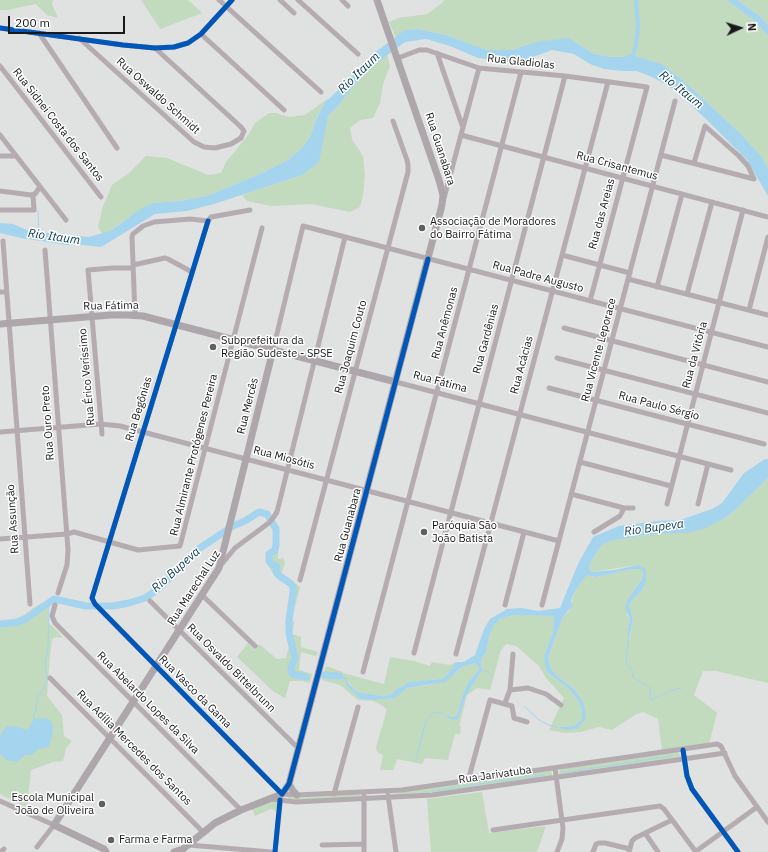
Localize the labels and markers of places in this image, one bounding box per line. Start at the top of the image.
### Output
place label: Associação de Moradores do Bairro Fátima [430,215,556,241]
marker: Associação de Moradores do Bairro Fátima [417,223,427,233]
place label: Subprefeitura da Região Sudeste - SPSE [221,334,333,360]
marker: Subprefeitura da Região Sudeste - SPSE [208,342,218,352]
place label: Paróquia São João Batista [432,519,497,545]
marker: Paróquia São João Batista [419,527,429,537]
place label: Escola Municipal João de Oliveira [11,791,94,817]
marker: Escola Municipal João de Oliveira [97,799,107,809]
place label: Farma e Farma [119,833,192,847]
marker: Farma e Farma [106,835,116,845]

